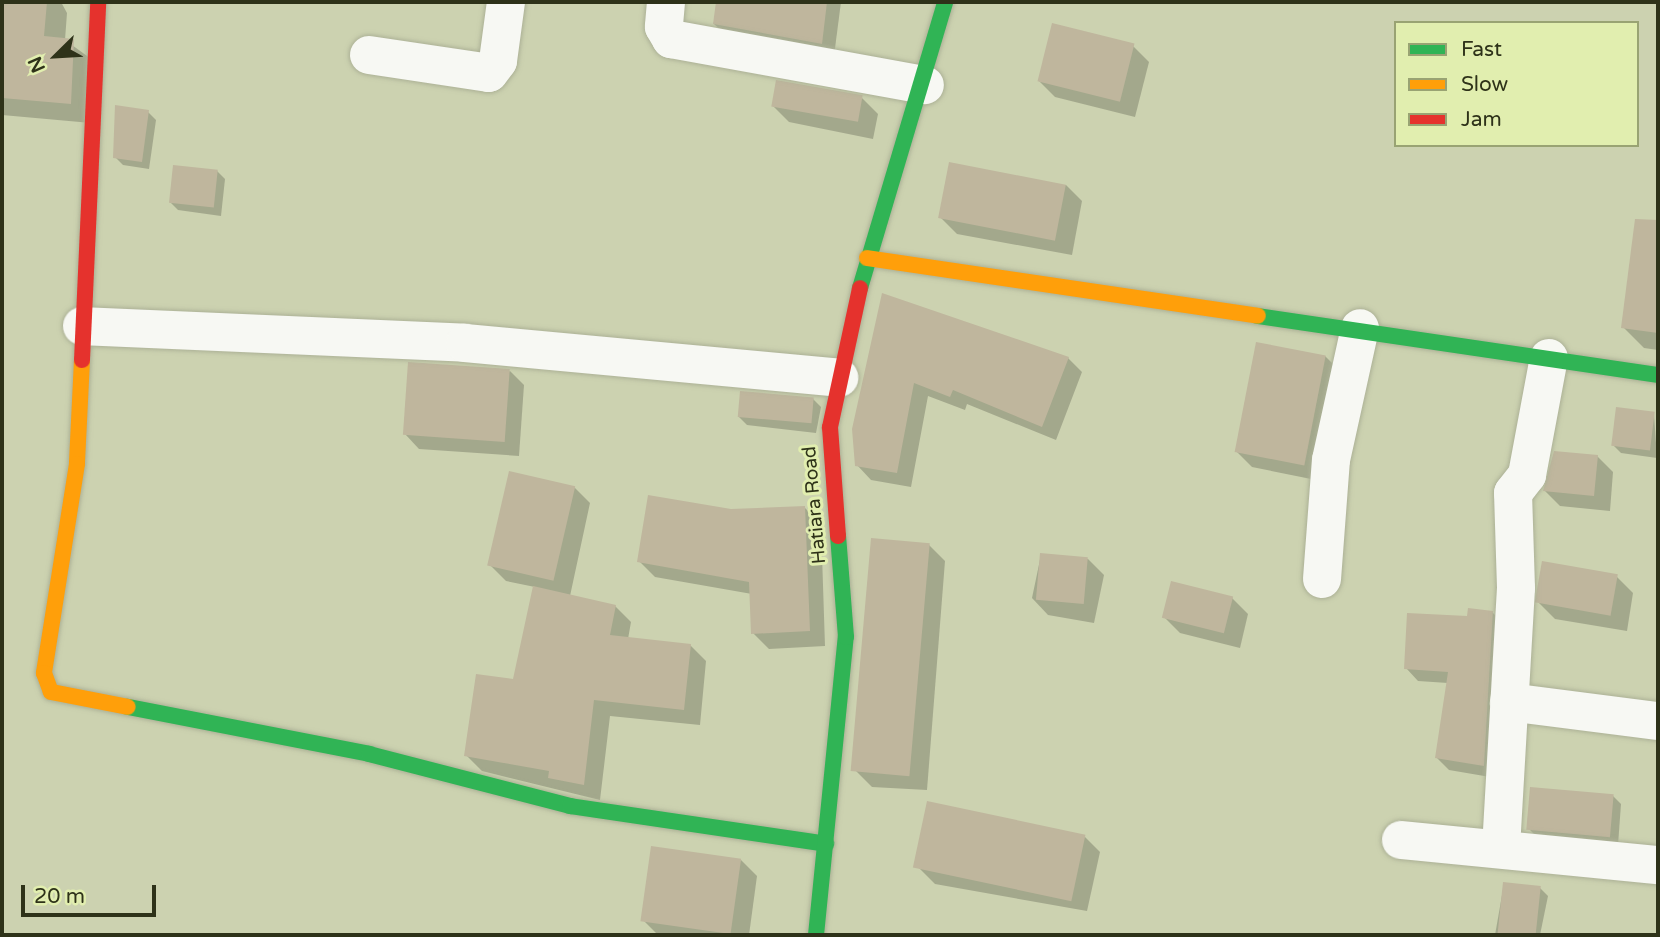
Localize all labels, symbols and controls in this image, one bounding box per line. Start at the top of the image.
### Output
north arrow [21,21,91,91]
legend [1394,21,1639,147]
text: Fast [1461,37,1502,62]
text: N [24,53,50,76]
text: Slow [1461,72,1508,97]
text: Jam [1461,107,1502,132]
street label: Hatiara Road [798,445,832,565]
scale bar [24,870,159,914]
text: 20 m [34,884,85,909]

